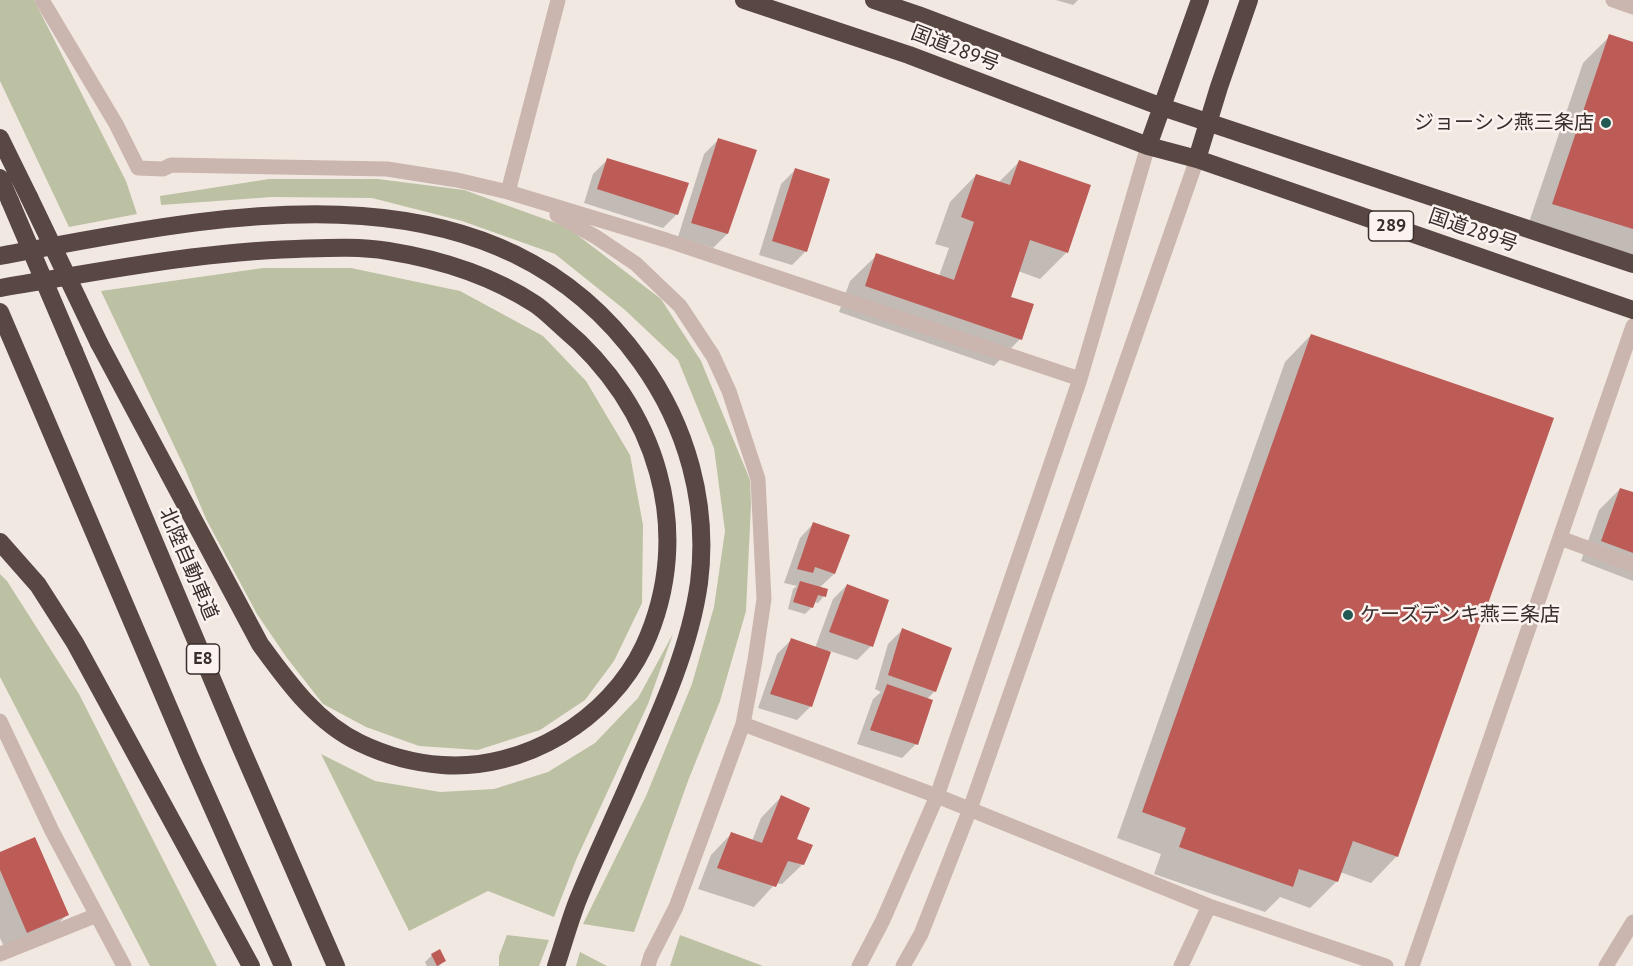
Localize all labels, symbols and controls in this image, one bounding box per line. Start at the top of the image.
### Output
street label: 国道289号 [907,21,1003,77]
place label: ジョーシン燕三条店 [1414,111,1594,135]
marker: ジョーシン燕三条店 [1599,116,1613,130]
street label: 国道289号 [1425,205,1521,257]
road number: 289 [1368,211,1414,241]
street label: 北陸自動車道 [154,504,222,624]
place label: ケーズデンキ燕三条店 [1360,603,1560,627]
marker: ケーズデンキ燕三条店 [1341,608,1355,622]
road number: E8 [186,644,220,674]

